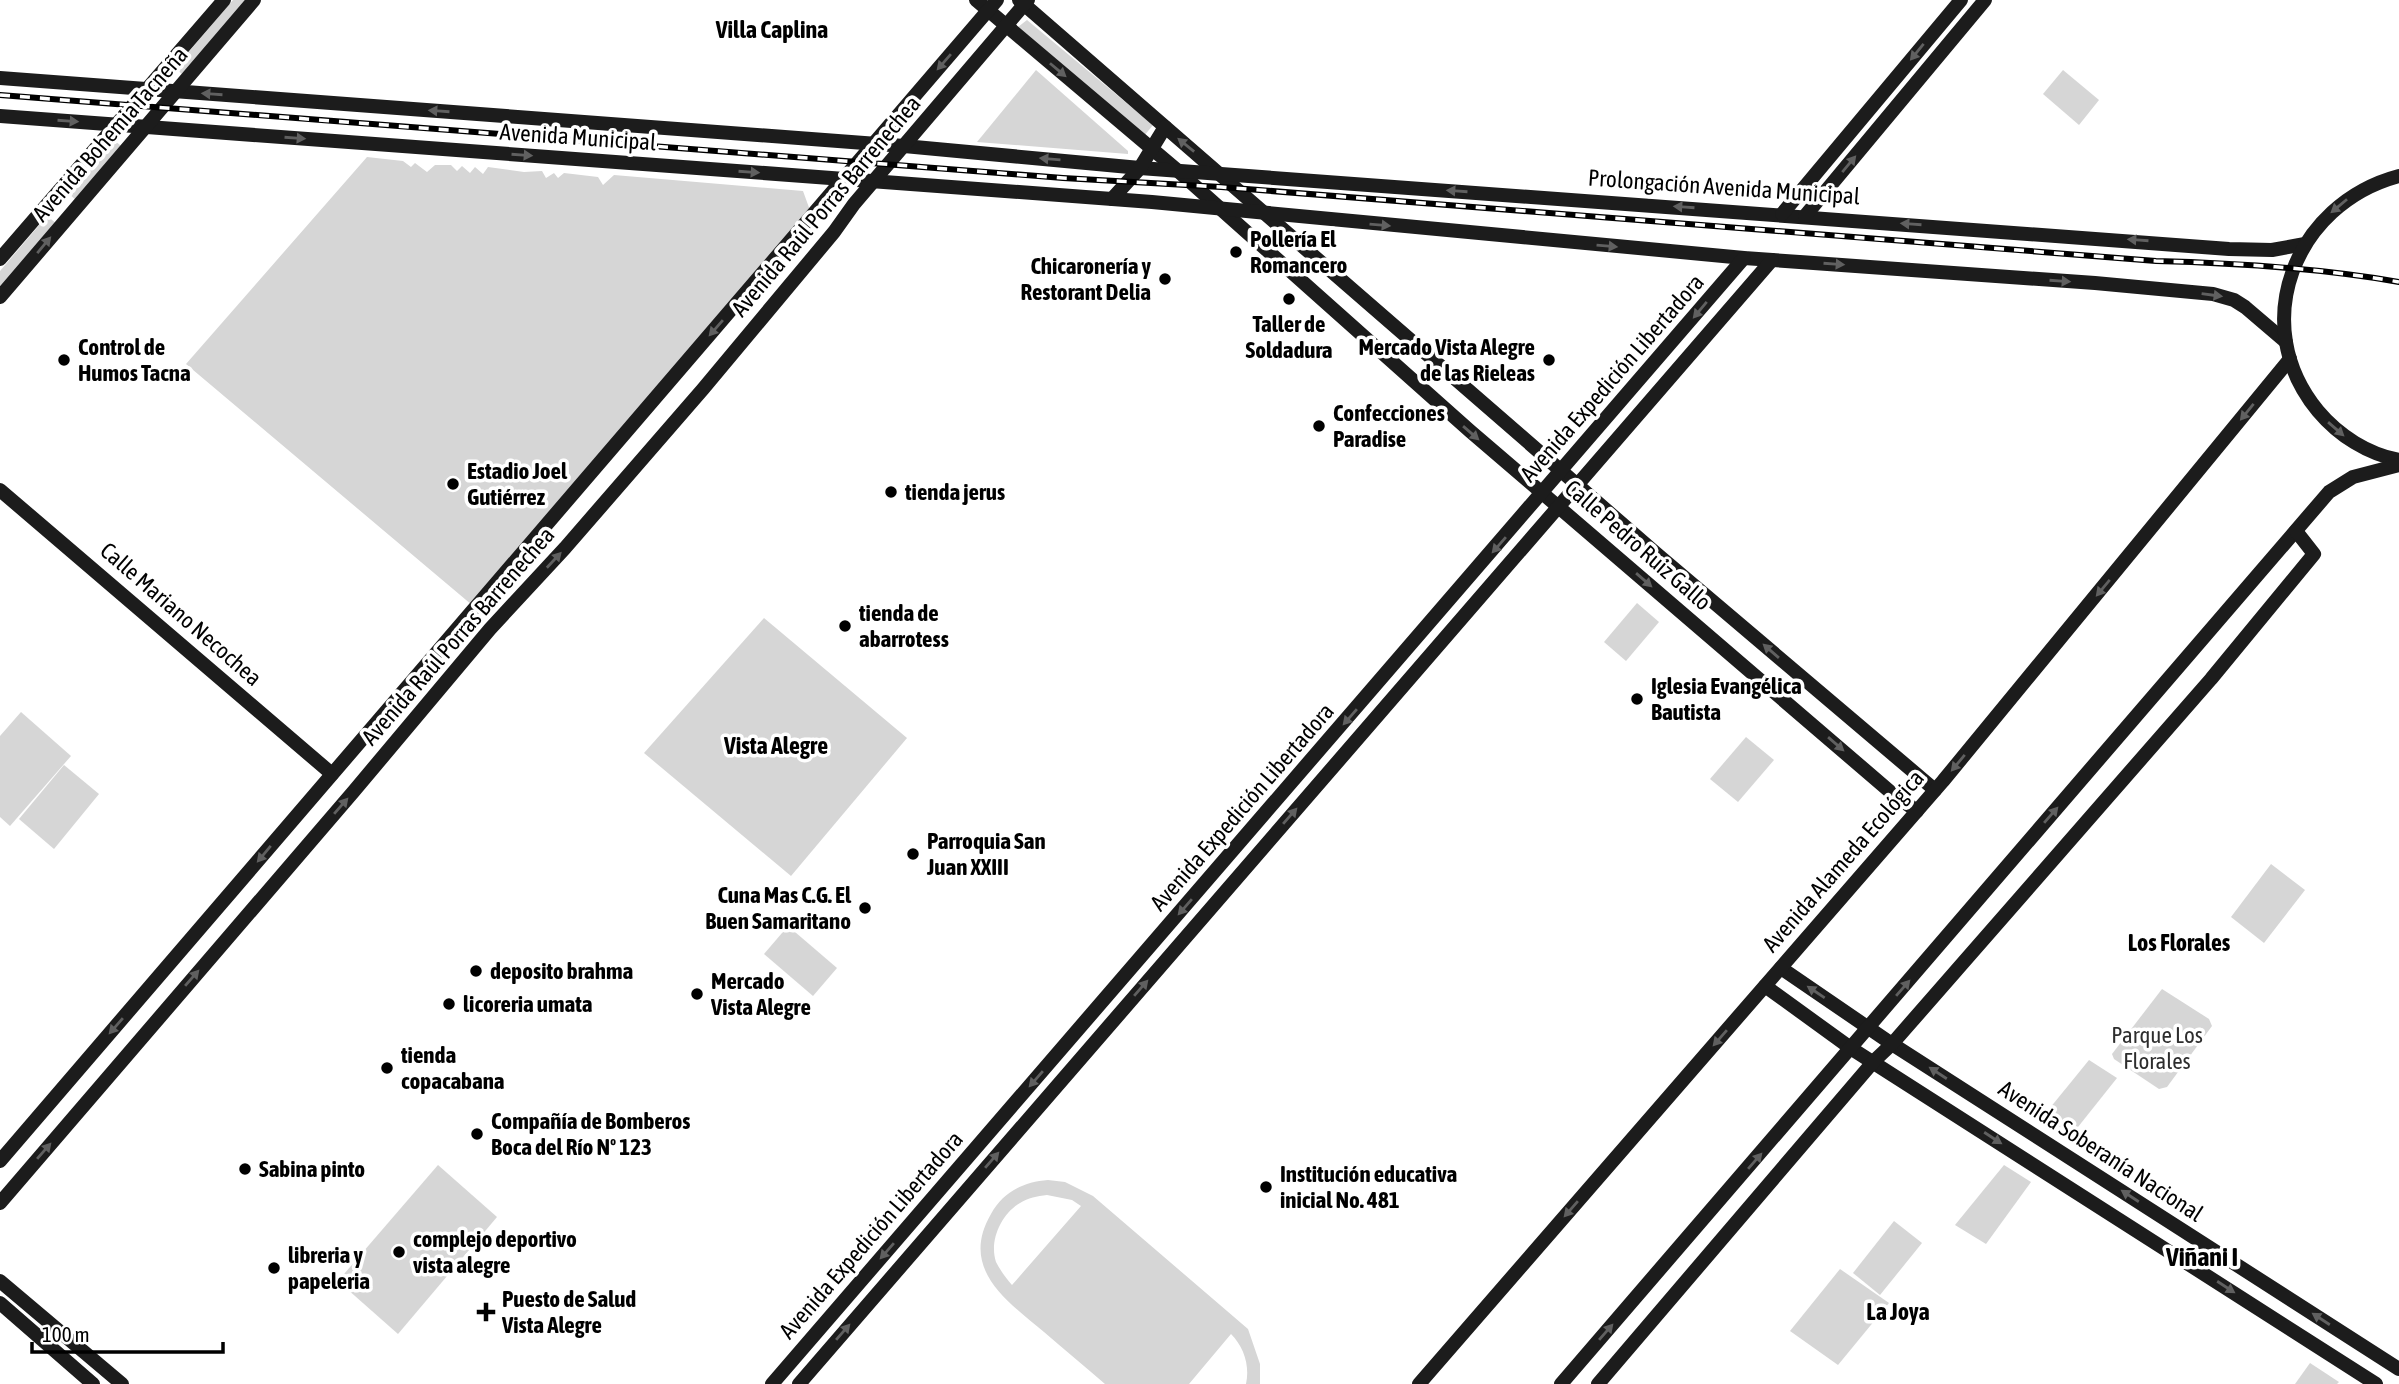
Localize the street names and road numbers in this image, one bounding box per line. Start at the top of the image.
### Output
street label: Avenida Bohemia Tacneña [27,42,193,226]
street label: Avenida Raúl Porras Barrenechea [726,91,926,321]
street label: Avenida Municipal [499,119,657,155]
street label: Prolongación Avenida Municipal [1587,165,1861,209]
street label: Avenida Expedición Libertadora [1515,269,1709,487]
street label: Calle Pedro Ruiz Gallo [1560,475,1716,615]
street label: Avenida Raúl Porras Barrenechea [356,522,560,750]
street label: Calle Mariano Necochea [95,537,267,691]
street label: Avenida Expedición Libertadora [1145,698,1339,916]
street label: Avenida Alameda Ecológica [1757,765,1929,957]
street label: Avenida Soberanía Nacional [1994,1075,2208,1227]
street label: Avenida Expedición Libertadora [774,1126,968,1344]

